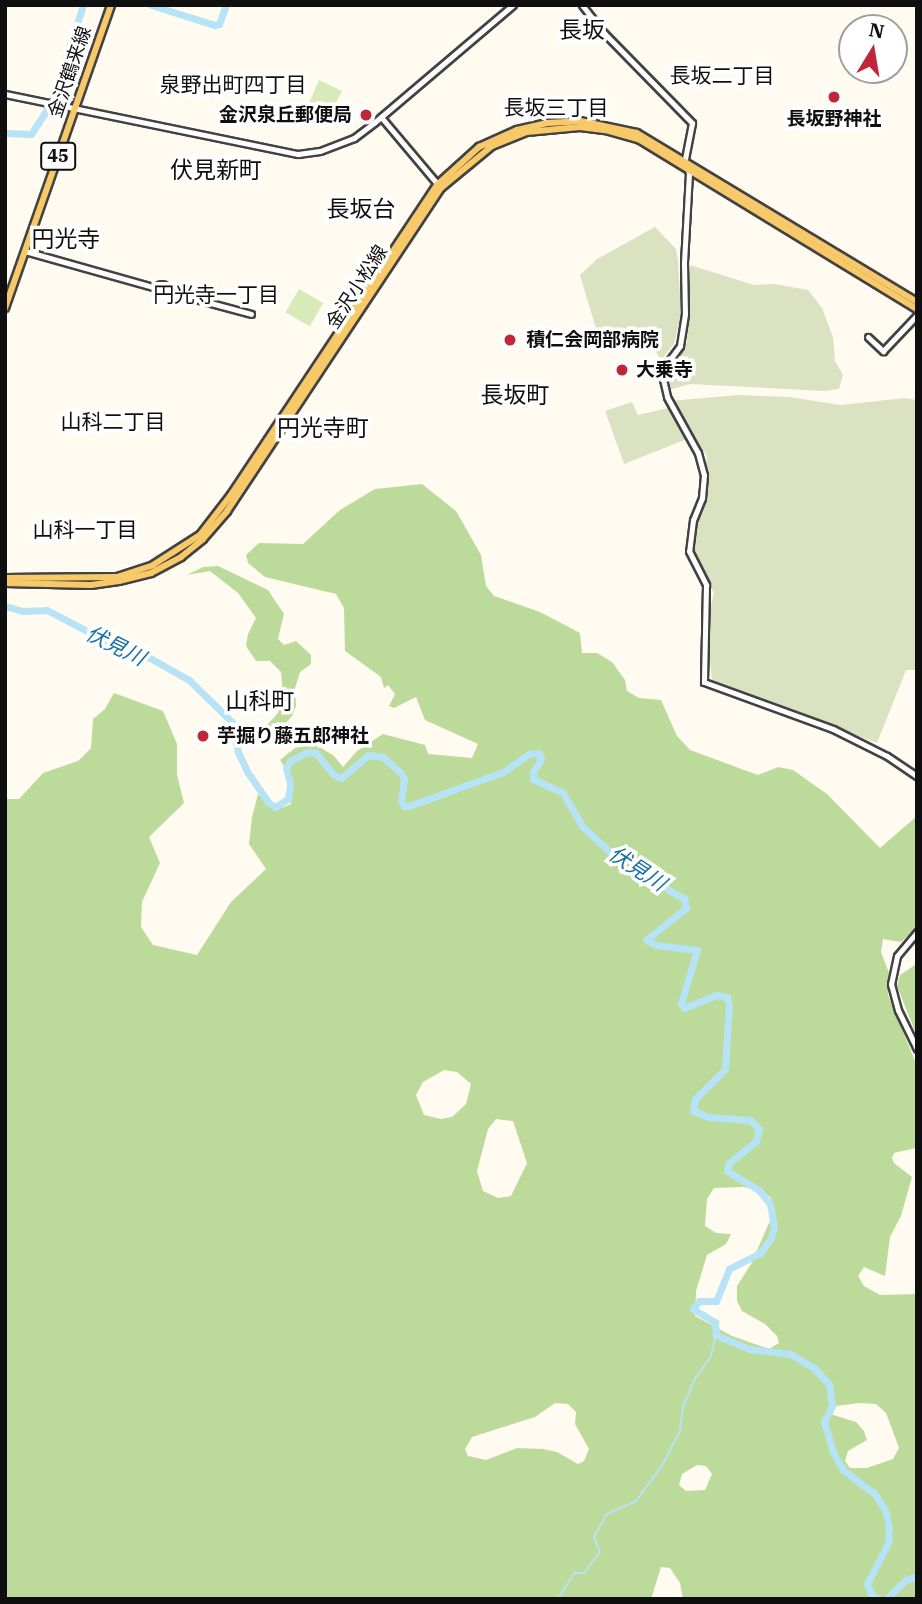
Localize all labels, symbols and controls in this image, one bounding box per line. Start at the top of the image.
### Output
north arrow [838,14,908,84]
district label: 長坂 [559,15,605,43]
text: N [867,17,886,44]
street label: 金沢鶴来線 [44,23,96,121]
district label: 長坂二丁目 [670,62,774,88]
district label: 泉野出町四丁目 [160,71,306,97]
marker: 長坂野神社 [826,89,842,105]
district label: 長坂三丁目 [504,94,608,120]
place label: 金沢泉丘郵便局 [219,104,352,126]
marker: 金沢泉丘郵便局 [358,107,374,123]
place label: 長坂野神社 [787,108,881,130]
road number: 45 [39,141,77,170]
district label: 伏見新町 [170,155,262,183]
district label: 長坂台 [327,194,395,222]
district label: 円光寺 [32,224,100,252]
street label: 金沢小松線 [322,241,392,333]
district label: 円光寺一丁目 [153,281,279,307]
place label: 積仁会岡部病院 [526,329,659,351]
marker: 積仁会岡部病院 [500,330,520,350]
place label: 大乗寺 [636,359,693,381]
marker: 大乗寺 [614,362,630,378]
district label: 長坂町 [481,380,549,408]
district label: 山科二丁目 [61,408,165,434]
district label: 円光寺町 [277,413,369,441]
district label: 山科一丁目 [33,516,137,542]
water label: 伏見川 [82,620,150,670]
district label: 山科町 [226,686,294,714]
place label: 芋掘り藤五郎神社 [217,725,369,747]
marker: 芋掘り藤五郎神社 [195,728,211,744]
water label: 伏見川 [605,840,671,896]

